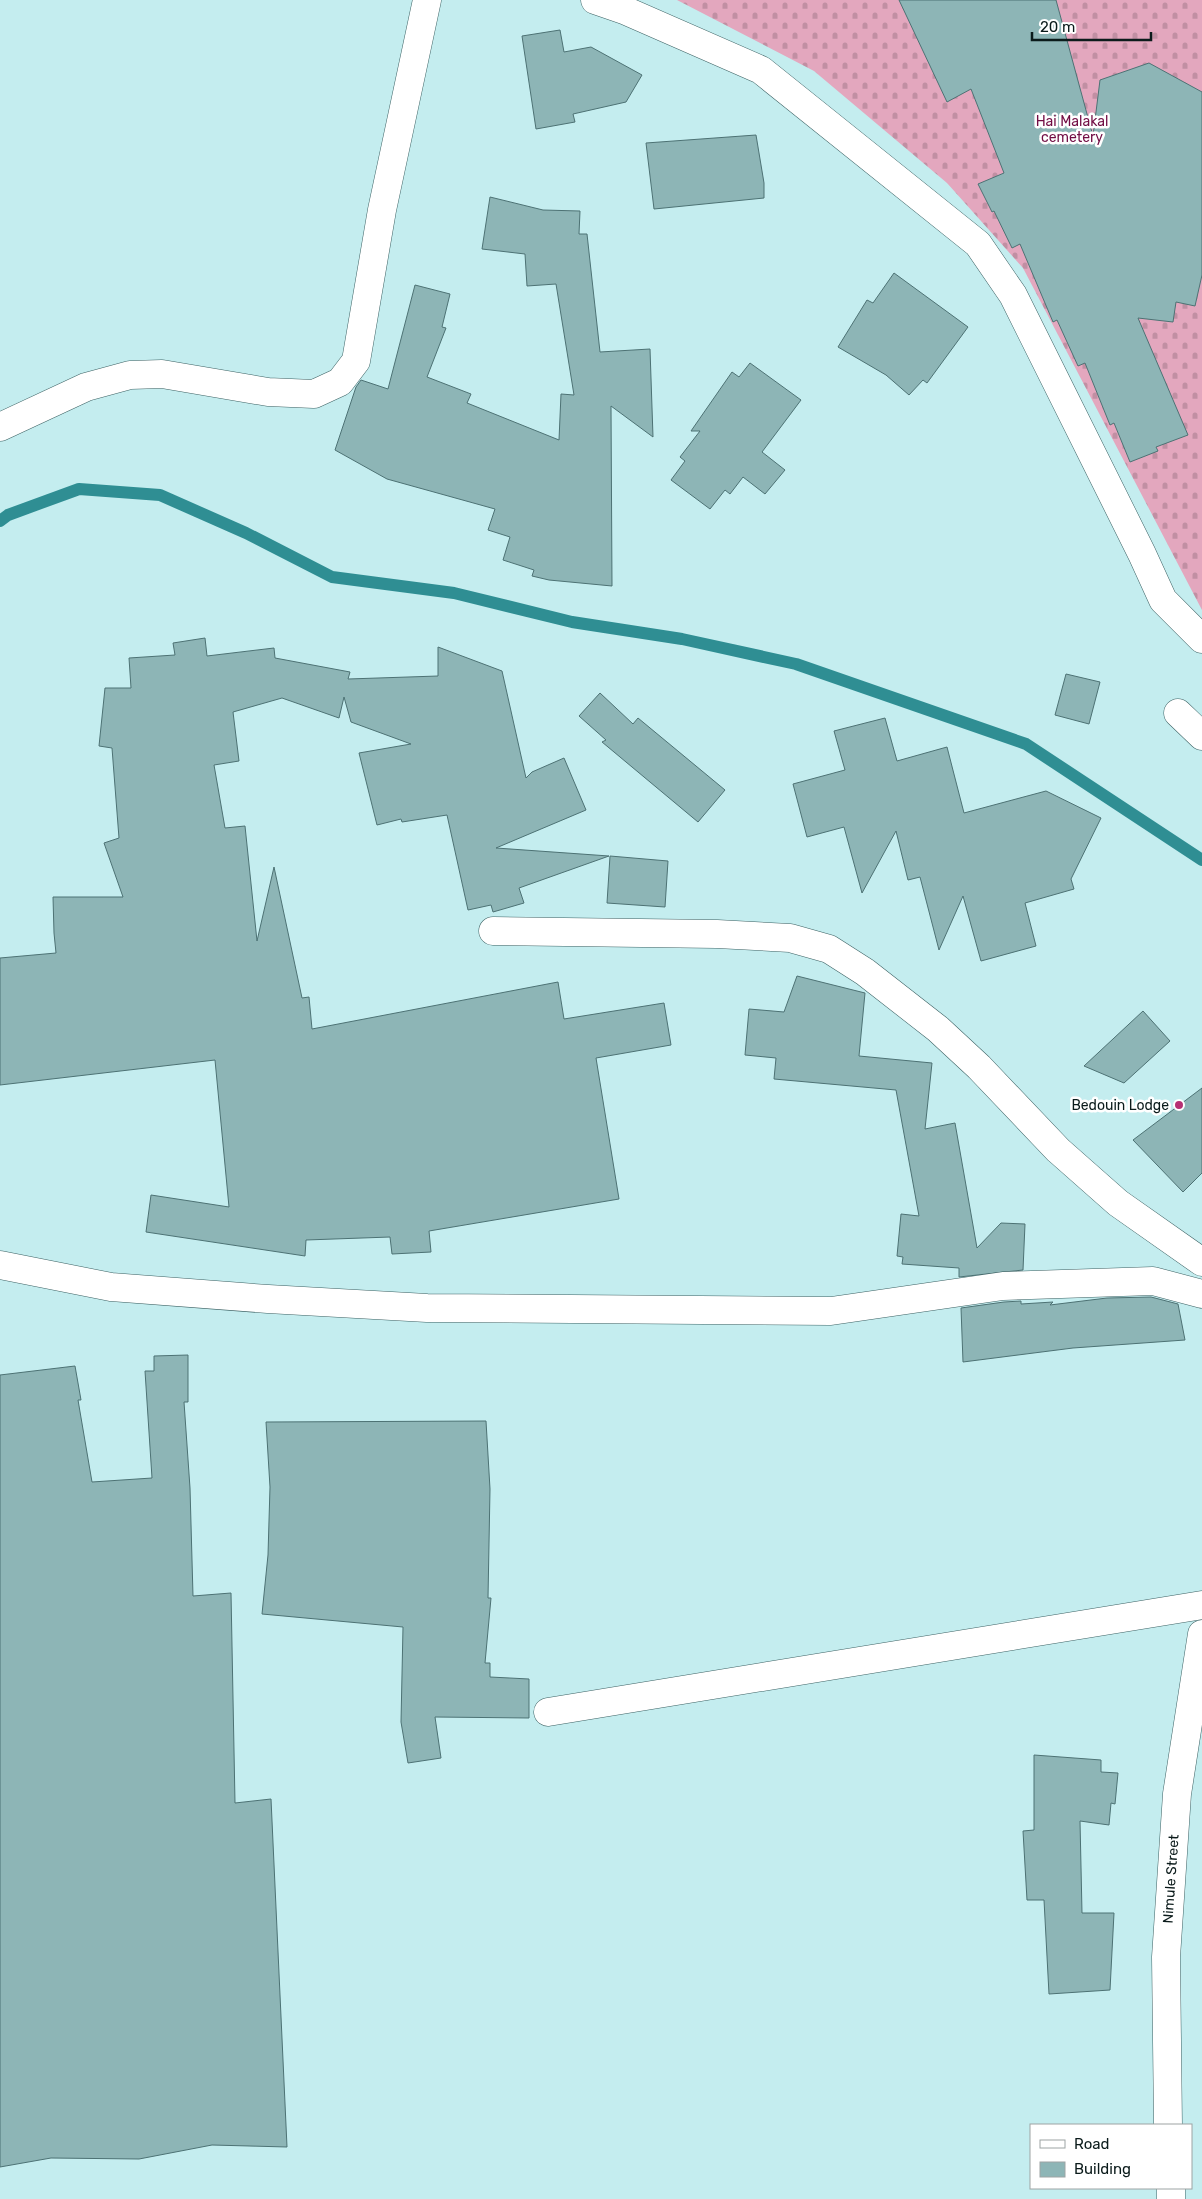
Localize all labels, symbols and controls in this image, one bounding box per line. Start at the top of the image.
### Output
scale bar [1032,10,1151,42]
text: 20 m [1040,18,1075,36]
park label: Hai Malakal cemetery [1036,113,1108,146]
place label: Bedouin Lodge [1071,1097,1169,1114]
marker: Bedouin Lodge [1173,1099,1185,1111]
street label: Nimule Street [1159,1833,1183,1924]
legend [1030,2124,1192,2189]
text: Road [1074,2135,1110,2153]
text: Building [1074,2160,1131,2178]

